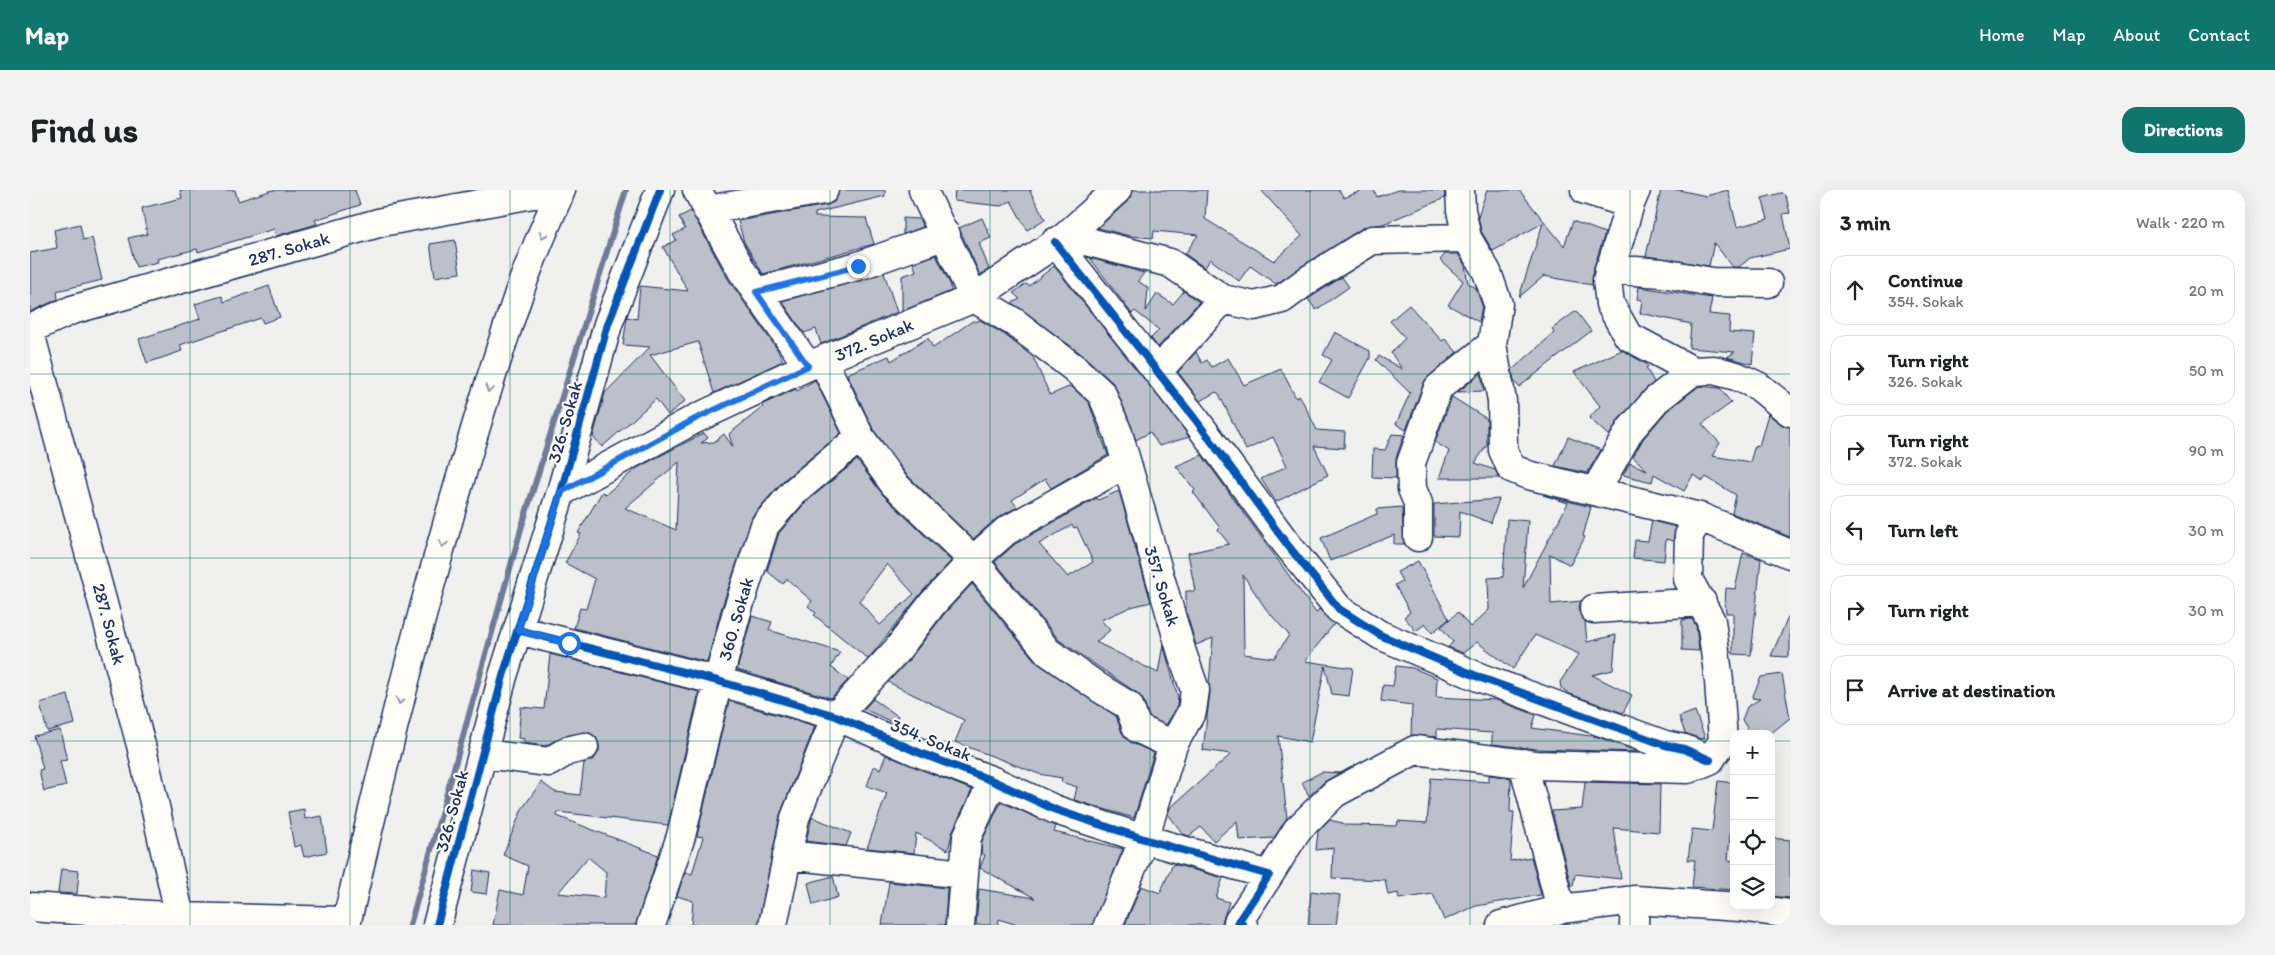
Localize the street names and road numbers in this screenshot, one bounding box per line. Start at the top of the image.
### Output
street label: 287. Sokak [246,227,332,271]
street label: 372. Sokak [831,314,917,366]
street label: 326. Sokak [543,379,587,465]
street label: 357. Sokak [1139,543,1185,629]
street label: 360. Sokak [714,575,758,663]
street label: 287. Sokak [88,581,130,667]
street label: 354. Sokak [887,714,975,766]
street label: 326. Sokak [431,768,473,854]

